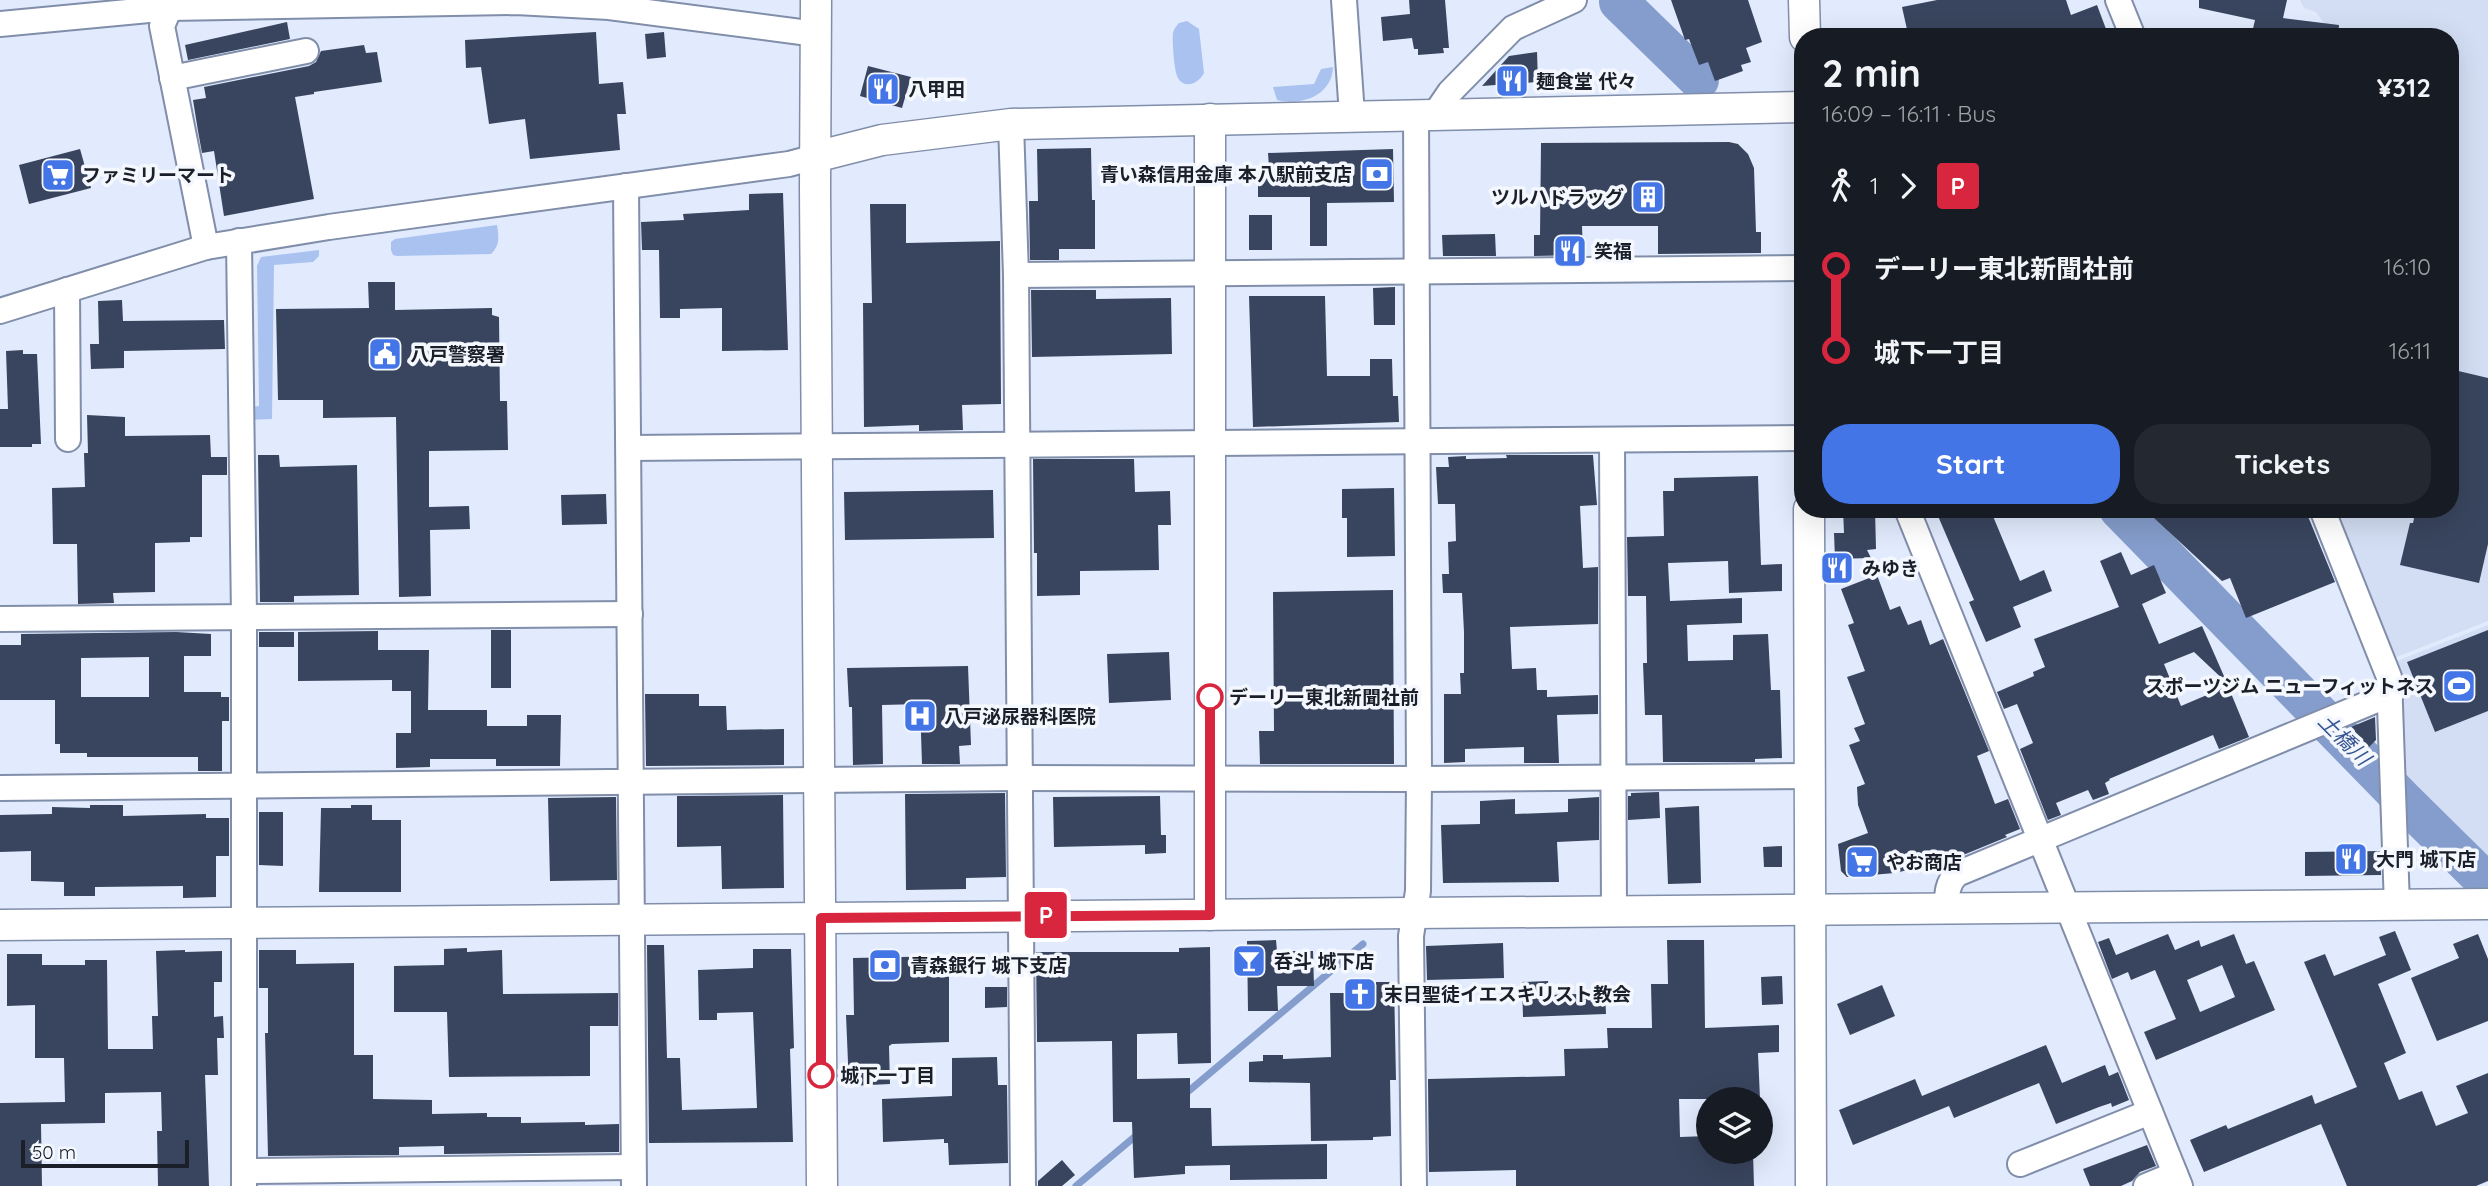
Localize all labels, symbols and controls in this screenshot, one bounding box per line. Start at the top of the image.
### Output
text: 2 min [1822,49,1921,97]
restaurant icon: 麺食堂 代々 [1493,62,1531,100]
place label: 麺食堂 代々 [1536,69,1636,93]
restaurant icon: 八甲田 [864,70,902,108]
text: ¥312 [2377,71,2431,104]
place label: 八甲田 [908,77,965,101]
text: 16:09 – 16:11 · Bus [1822,99,1996,128]
bank icon: 青い森信用金庫 本八駅前支店 [1358,155,1396,193]
supermarket icon: ファミリーマート [39,156,77,194]
place label: 青い森信用金庫 本八駅前支店 [1100,162,1352,186]
place label: ファミリーマート [82,163,234,187]
icon: walk [1822,167,1860,205]
icon: forward [1889,167,1927,205]
text: 1 [1870,171,1879,200]
text: P [1951,171,1965,201]
building icon: ツルハドラッグ [1629,178,1667,216]
place label: ツルハドラッグ [1491,185,1624,209]
restaurant icon: 笑福 [1551,232,1589,270]
place label: 笑福 [1594,239,1632,263]
text: デーリー東北新聞社前 [1874,252,2134,285]
text: 16:10 [2384,252,2431,281]
public building icon: 八戸警察署 [366,335,404,373]
text: 城下一丁目 [1874,336,2004,369]
text: 16:11 [2389,336,2431,365]
place label: 八戸警察署 [410,342,505,366]
button: Start [1822,424,2120,504]
button: Tickets [2134,424,2431,504]
restaurant icon: みゆき [1818,549,1856,587]
place label: みゆき [1862,556,1919,580]
sports icon: スポーツジム ニューフィットネス [2440,667,2478,705]
place label: スポーツジム ニューフィットネス [2146,674,2434,698]
marker: デーリー東北新聞社前 [1197,684,1223,710]
place label: デーリー東北新聞社前 [1229,685,1419,709]
hospital icon: 八戸泌尿器科医院 [901,697,939,735]
place label: 八戸泌尿器科医院 [944,704,1096,728]
water label: 土橋川 [2314,708,2378,772]
restaurant icon: 大門 城下店 [2332,840,2370,878]
supermarket icon: やお商店 [1843,843,1881,881]
place label: 大門 城下店 [2376,847,2476,871]
place label: やお商店 [1886,850,1962,874]
line badge: P [1023,892,1069,938]
text: P [1039,900,1053,930]
bar icon: 呑斗 城下店 [1230,942,1268,980]
bank icon: 青森銀行 城下支店 [866,946,904,984]
place label: 呑斗 城下店 [1274,949,1374,973]
place label: 青森銀行 城下支店 [910,953,1067,977]
church icon: 末日聖徒イエスキリスト教会 [1341,975,1379,1013]
place label: 末日聖徒イエスキリスト教会 [1384,982,1631,1006]
marker: 城下一丁目 [808,1062,834,1088]
place label: 城下一丁目 [840,1063,935,1087]
map controls [1696,1087,1773,1164]
button: layers [1696,1087,1773,1164]
scale bar [21,1137,189,1169]
text: 50 m [32,1140,76,1164]

